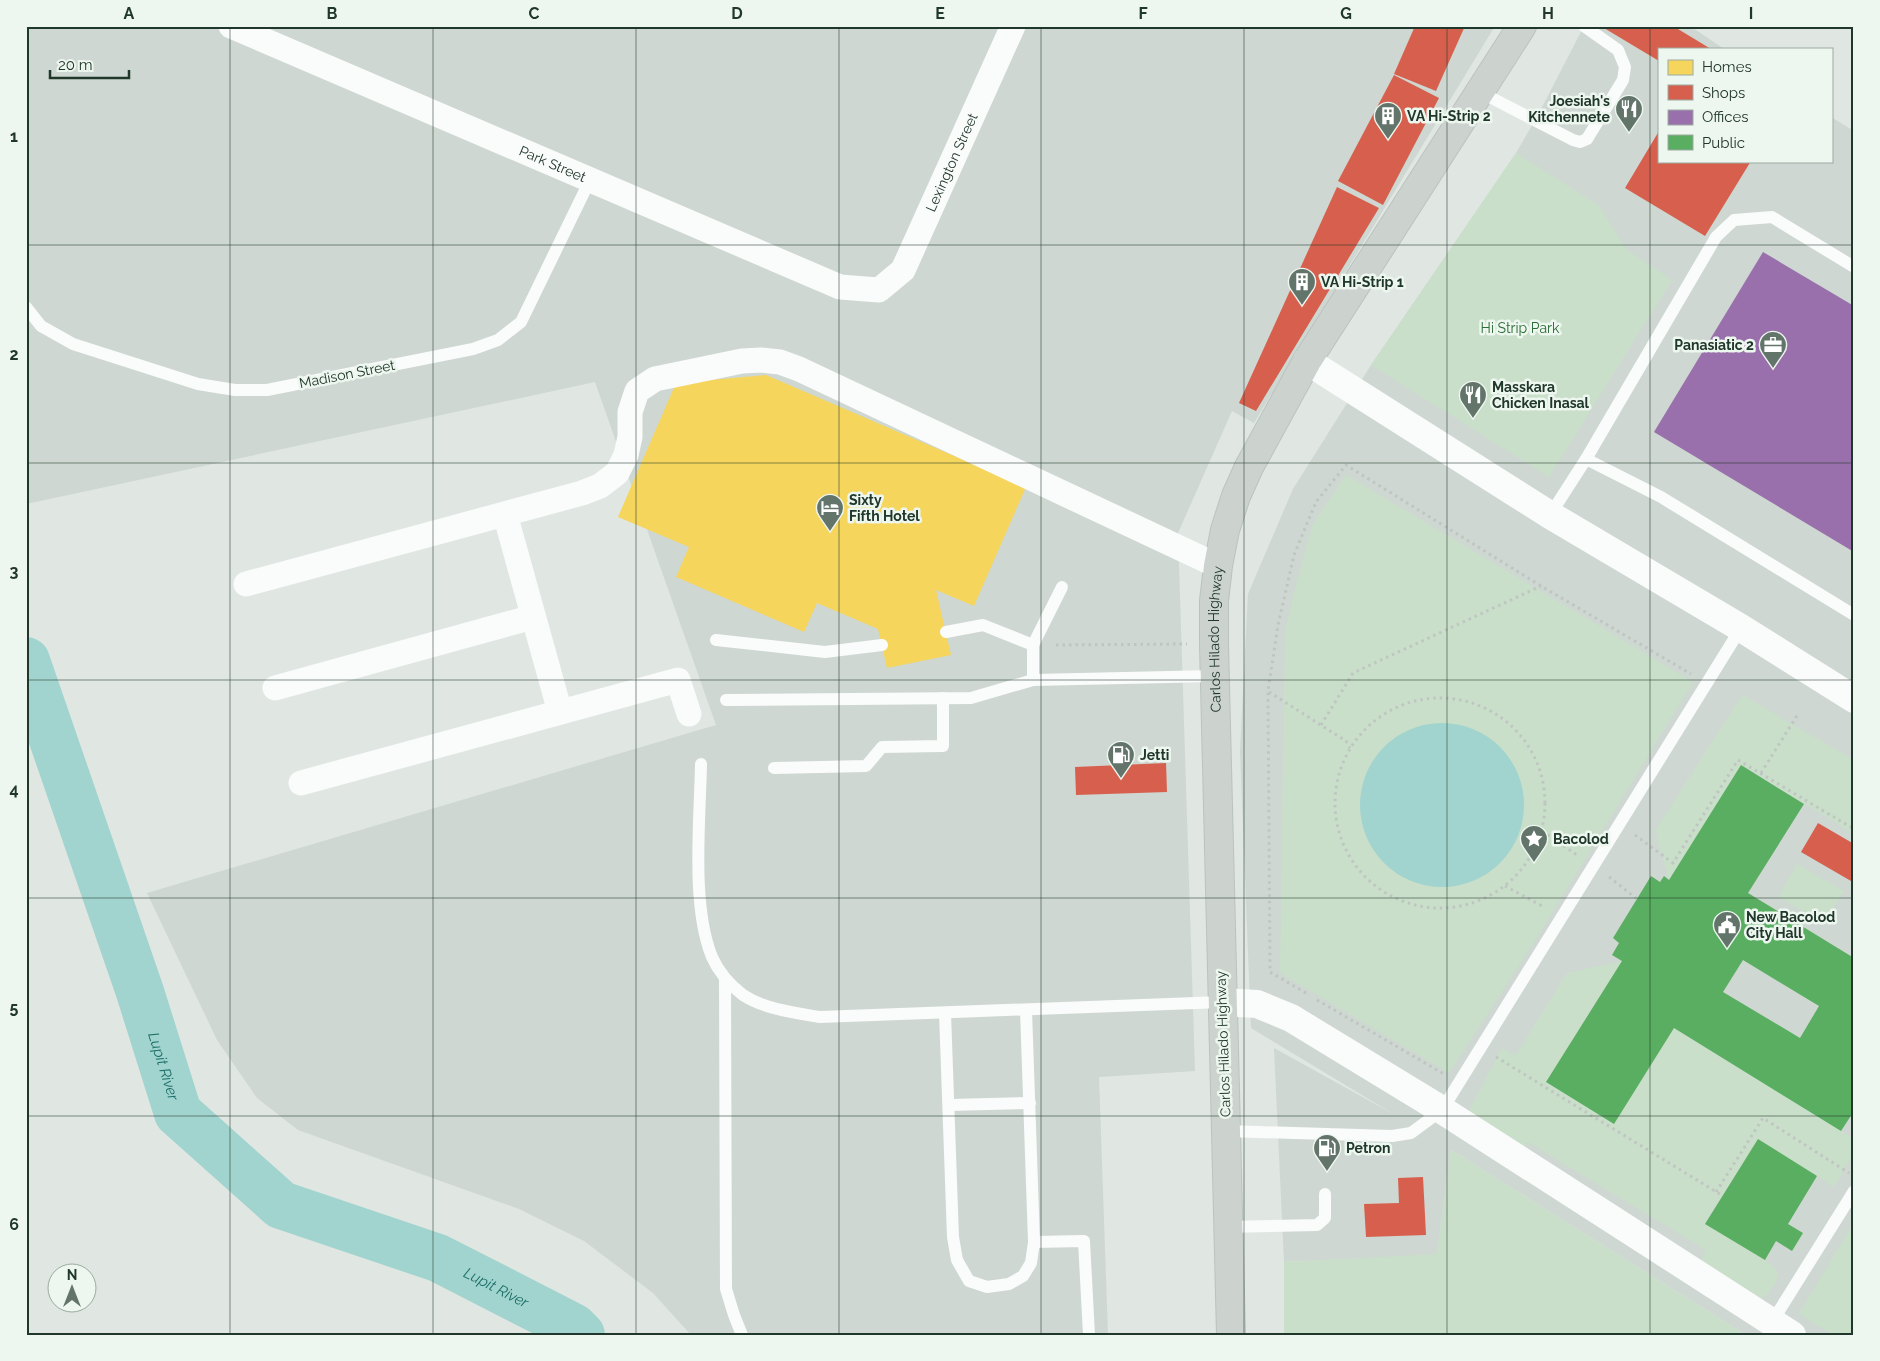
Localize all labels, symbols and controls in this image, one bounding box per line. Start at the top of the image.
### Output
text: A [124,4,135,23]
text: B [327,4,338,23]
text: C [529,4,540,23]
text: D [731,4,743,23]
text: E [935,4,945,23]
text: F [1138,4,1148,23]
text: G [1340,4,1352,23]
text: H [1542,4,1554,23]
text: I [1749,4,1753,23]
scale bar [50,48,129,80]
legend [1658,48,1832,162]
text: 20 m [58,56,93,74]
text: Homes [1702,58,1752,76]
text: Shops [1702,84,1745,102]
place label: Joesiah's Kitchennete [1528,93,1611,125]
restaurant icon: Joesiah's Kitchennete [1614,94,1644,133]
building icon: VA Hi-Strip 2 [1373,101,1403,140]
place label: VA Hi-Strip 2 [1407,108,1491,124]
text: Offices [1702,108,1749,126]
street label: Lexington Street [922,110,981,214]
text: 1 [10,127,18,146]
text: Public [1702,134,1745,152]
street label: Park Street [517,143,589,185]
building icon: VA Hi-Strip 1 [1287,267,1317,306]
place label: VA Hi-Strip 1 [1321,274,1404,290]
park label: Hi Strip Park [1481,320,1560,336]
office icon: Panasiatic 2 [1758,330,1788,369]
place label: Panasiatic 2 [1674,337,1754,353]
text: 2 [9,345,19,364]
street label: Madison Street [298,357,397,391]
place label: Masskara Chicken Inasal [1492,379,1590,411]
restaurant icon: Masskara Chicken Inasal [1458,380,1488,419]
place label: Sixty Fifth Hotel [849,492,920,524]
hotel icon: Sixty Fifth Hotel [815,493,845,532]
text: 3 [10,562,19,581]
street label: Carlos Hilado Highway [1206,565,1226,713]
fuel station icon: Jetti [1106,740,1136,779]
place label: Jetti [1140,747,1169,763]
text: 4 [9,780,19,799]
place icon: Bacolod [1519,824,1549,863]
place label: Bacolod [1553,831,1609,847]
place label: New Bacolod City Hall [1746,909,1835,941]
public building icon: New Bacolod City Hall [1712,910,1742,949]
street label: Carlos Hilado Highway [1212,970,1234,1117]
text: 5 [10,998,19,1017]
water label: Lupit River [144,1030,183,1103]
fuel station icon: Petron [1312,1133,1342,1172]
place label: Petron [1346,1140,1391,1156]
text: 6 [9,1215,19,1234]
north arrow [48,1264,98,1314]
water label: Lupit River [461,1264,532,1312]
text: N [67,1267,77,1283]

